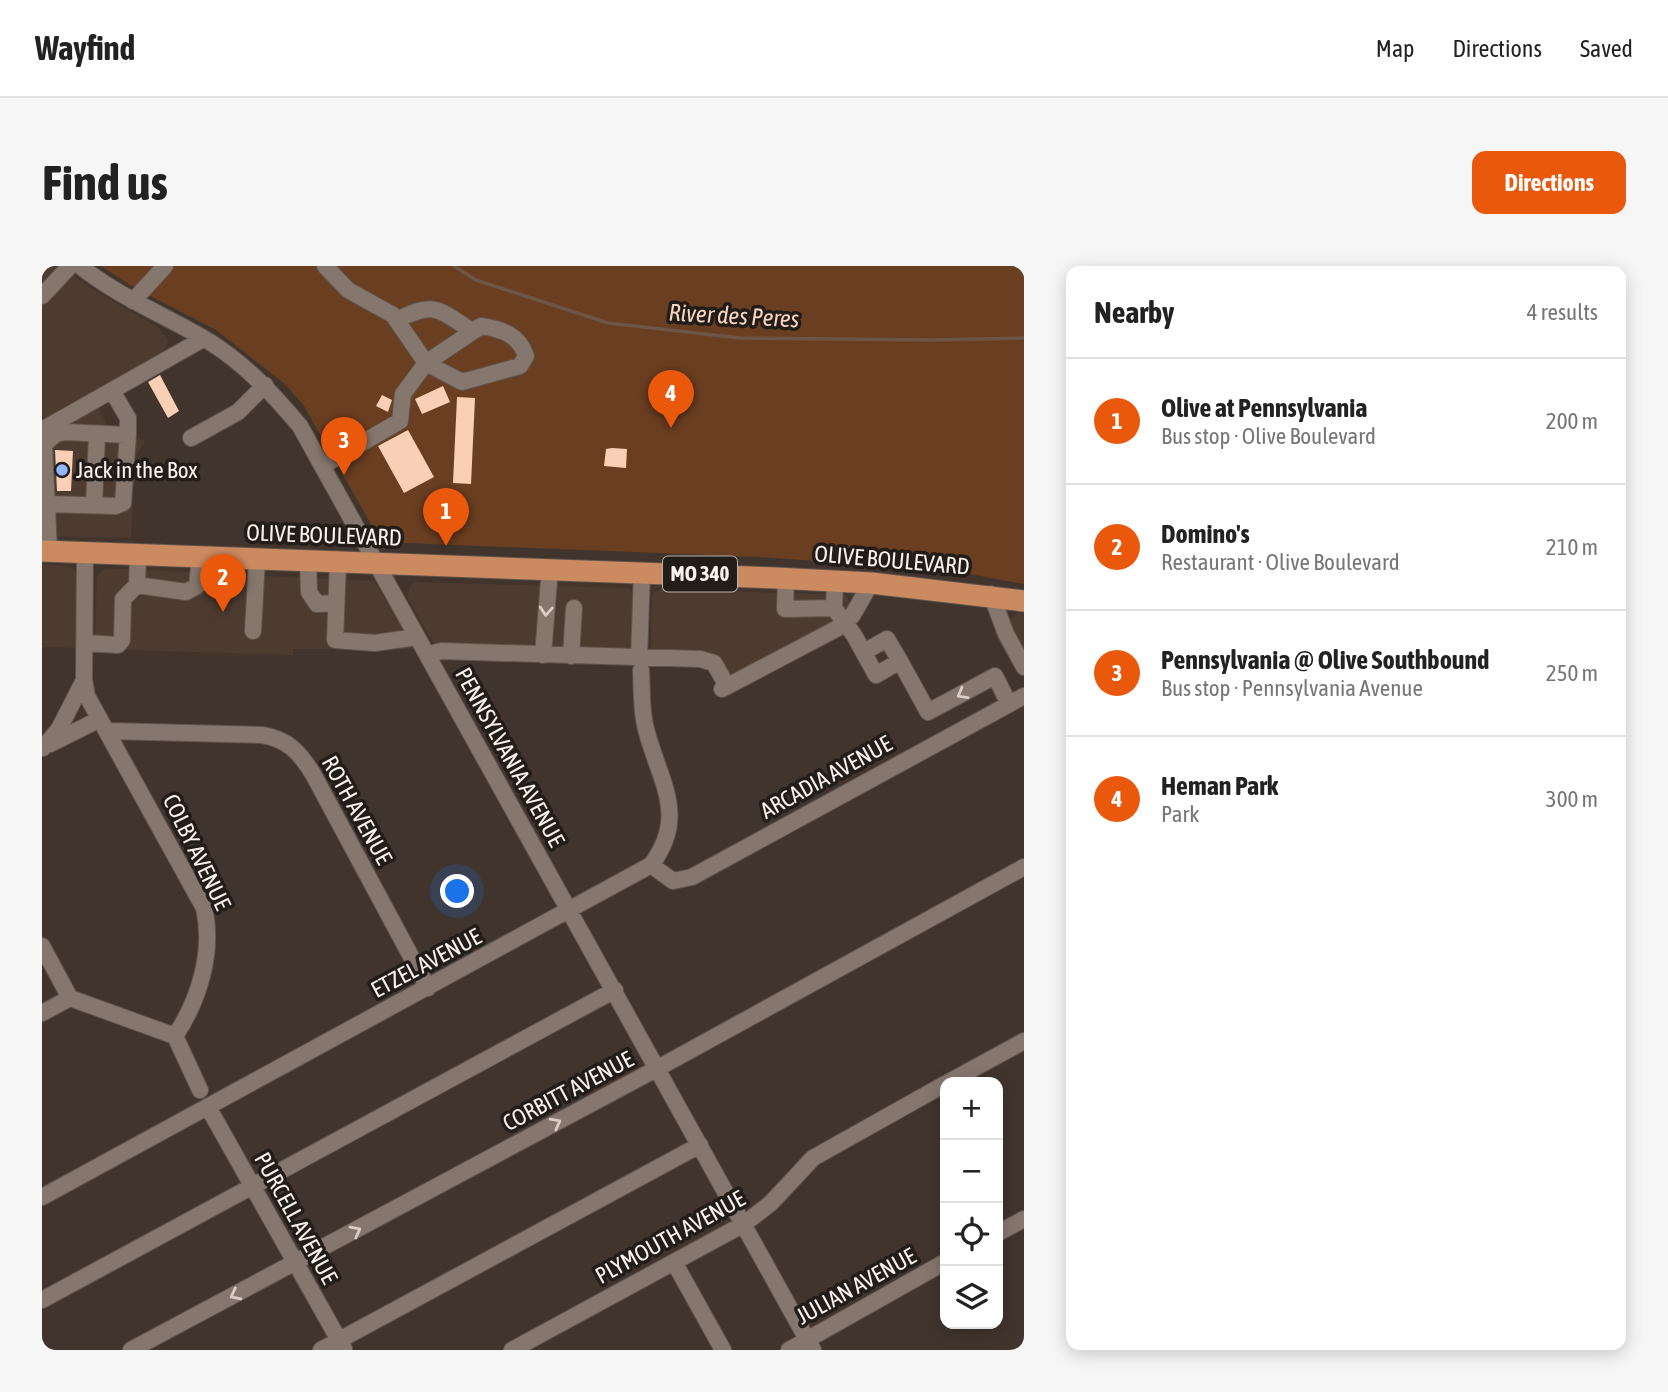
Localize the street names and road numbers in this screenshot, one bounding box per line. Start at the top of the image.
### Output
street label: OLIVE BOULEVARD [246,519,402,551]
street label: OLIVE BOULEVARD [813,540,971,580]
road number: MO 340 [663,556,737,592]
street label: PENNSYLVANIA AVENUE [450,663,570,851]
street label: ARCADIA AVENUE [756,730,896,824]
street label: ROTH AVENUE [317,751,397,869]
street label: COLBY AVENUE [158,790,236,914]
street label: ETZEL AVENUE [367,923,486,1003]
street label: CORBITT AVENUE [498,1046,638,1136]
street label: PURCELL AVENUE [249,1148,343,1288]
street label: PLYMOUTH AVENUE [591,1185,749,1289]
street label: JULIAN AVENUE [792,1242,920,1329]

